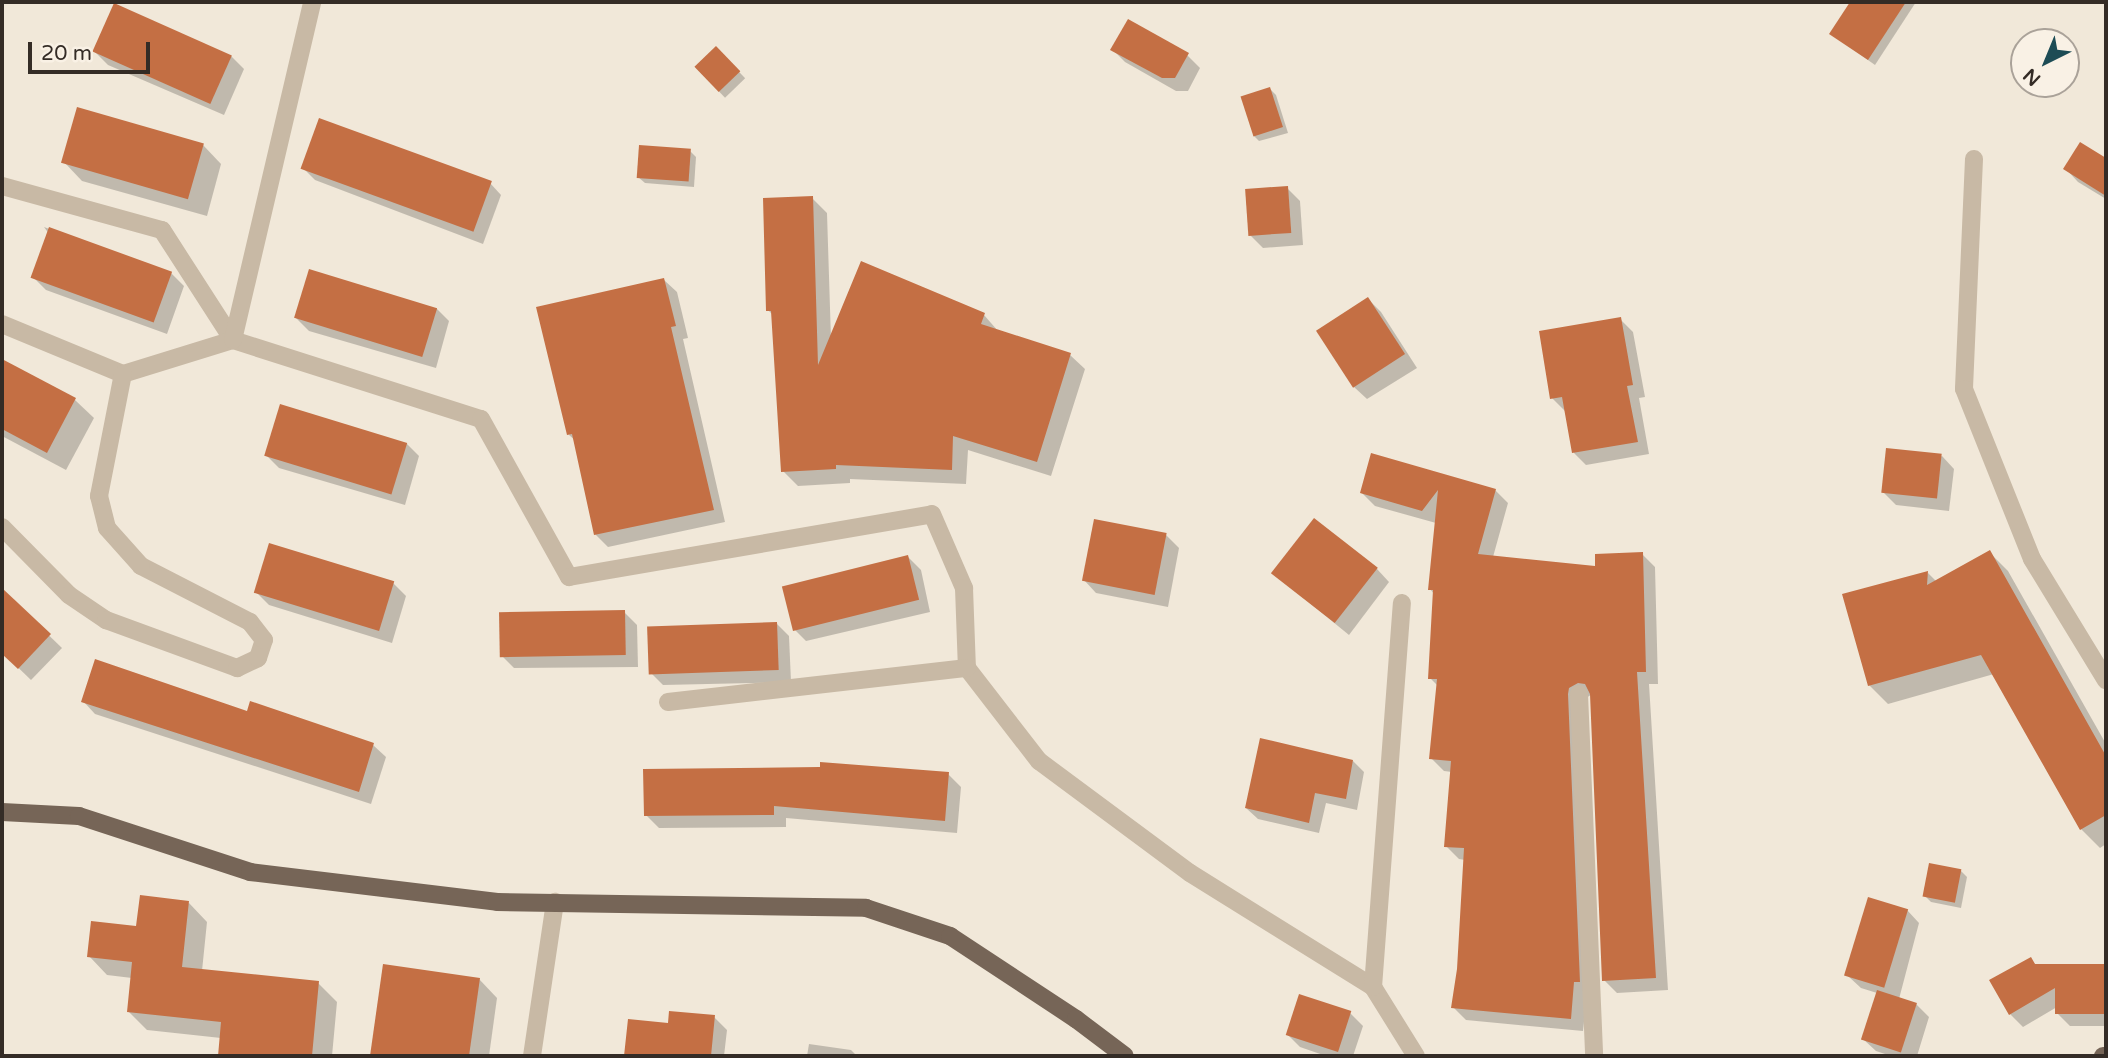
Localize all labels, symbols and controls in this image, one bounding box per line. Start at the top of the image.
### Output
scale bar [32,28,154,72]
north arrow [2010,28,2080,98]
text: 20 m [41,41,92,66]
text: N [2019,64,2045,90]

